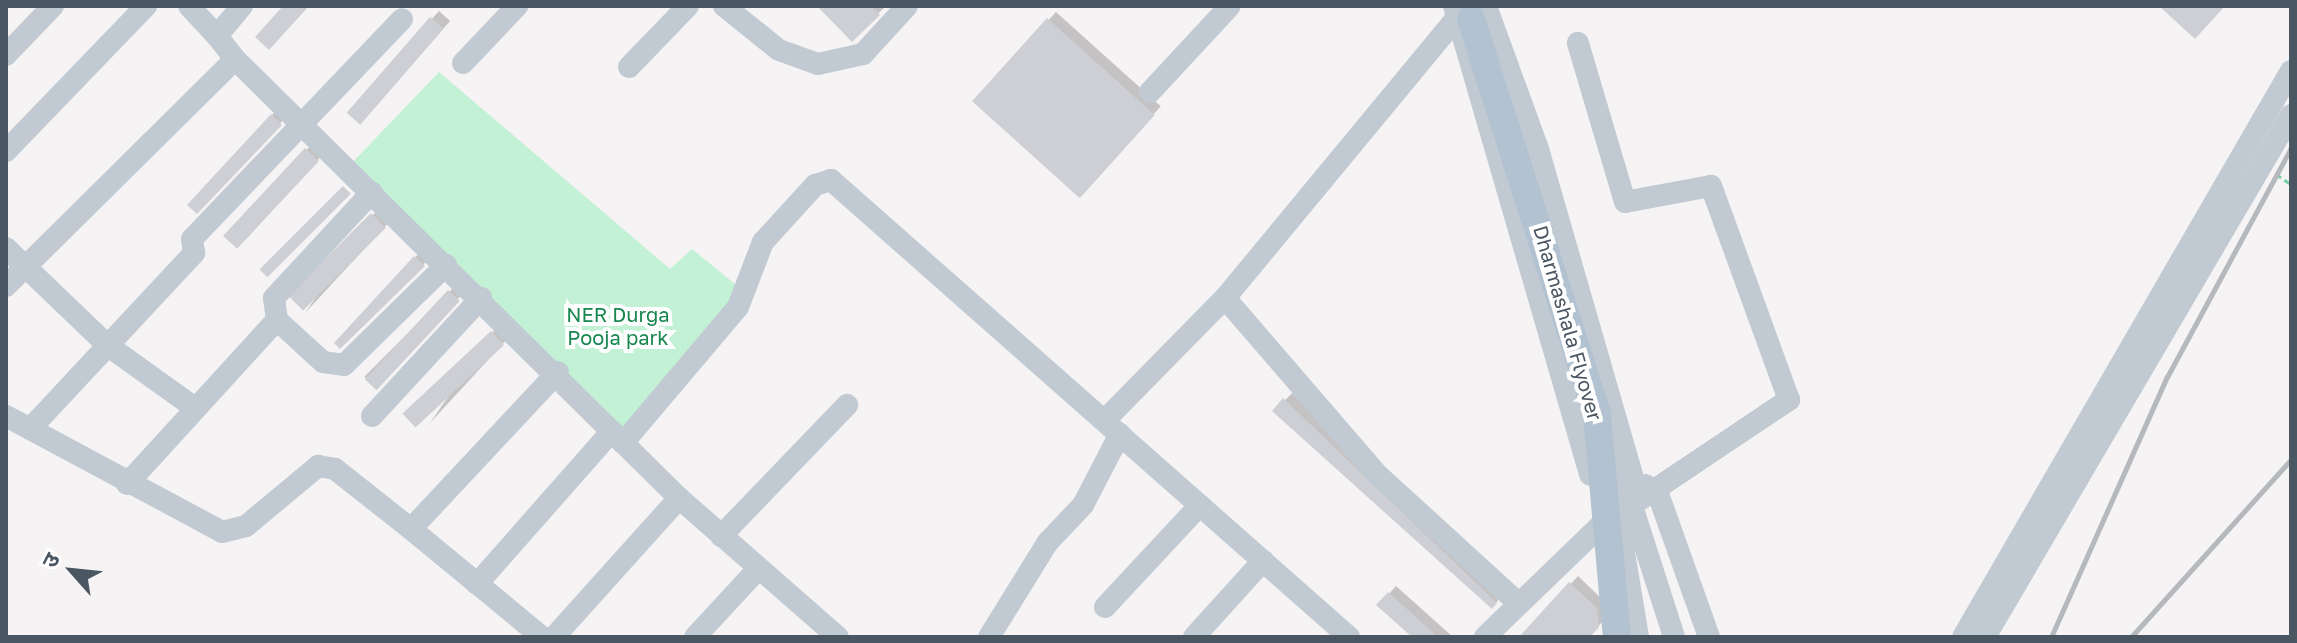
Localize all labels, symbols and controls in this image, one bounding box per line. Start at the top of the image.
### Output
street label: Dharmashala Flyover [1529,223,1607,423]
park label: NER Durga Pooja park [566,302,670,349]
north arrow [32,531,112,611]
text: उ [35,548,65,572]

